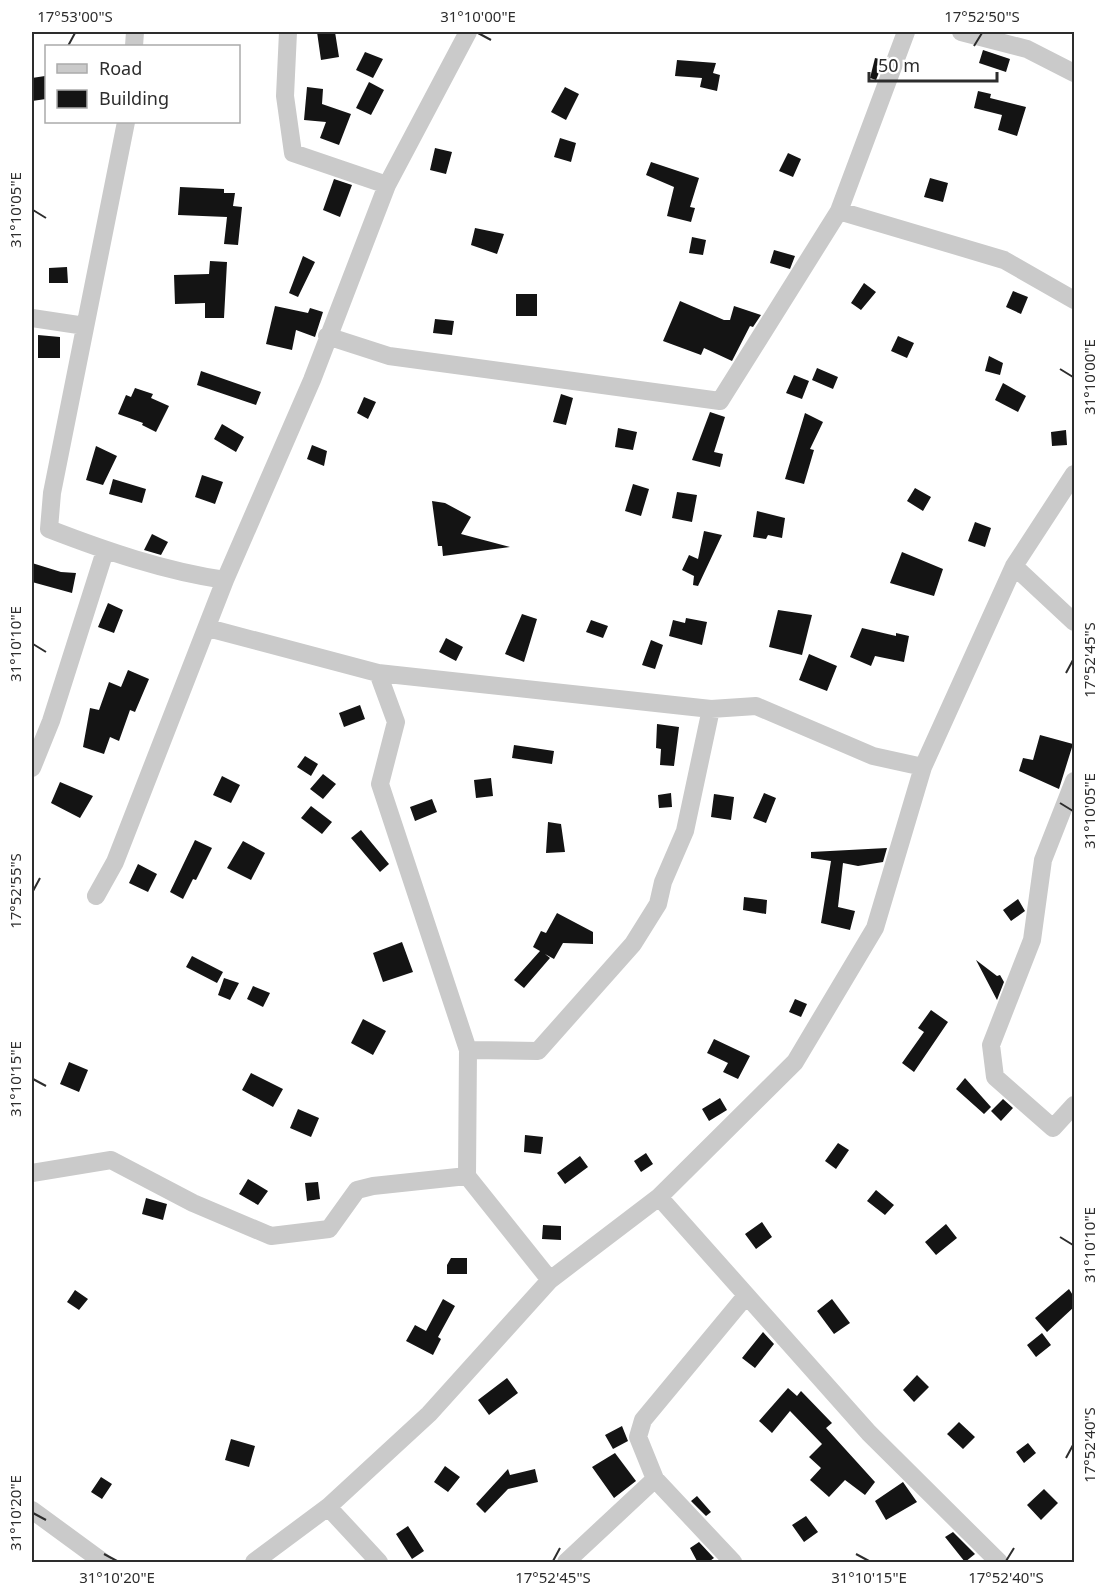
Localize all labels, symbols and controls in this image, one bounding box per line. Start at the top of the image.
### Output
text: 17°53'00"S [37,6,113,26]
text: 31°10'00"E [440,6,516,26]
text: 17°52'50"S [944,6,1020,26]
legend [45,45,240,123]
scale bar [869,45,996,83]
text: 50 m [878,53,920,77]
text: Road [99,56,142,80]
text: Building [99,86,169,110]
text: 31°10'05"E [5,172,25,248]
text: 31°10'00"E [1079,339,1099,415]
text: 31°10'10"E [5,606,25,682]
text: 17°52'45"S [1079,622,1099,698]
text: 31°10'05"E [1079,773,1099,849]
text: 17°52'55"S [5,853,25,929]
text: 31°10'15"E [5,1041,25,1117]
text: 31°10'10"E [1079,1207,1099,1283]
text: 17°52'40"S [1079,1407,1099,1483]
text: 31°10'20"E [5,1475,25,1551]
text: 31°10'20"E [79,1567,155,1587]
text: 17°52'45"S [515,1567,591,1587]
text: 31°10'15"E [831,1567,907,1587]
text: 17°52'40"S [968,1567,1044,1587]

